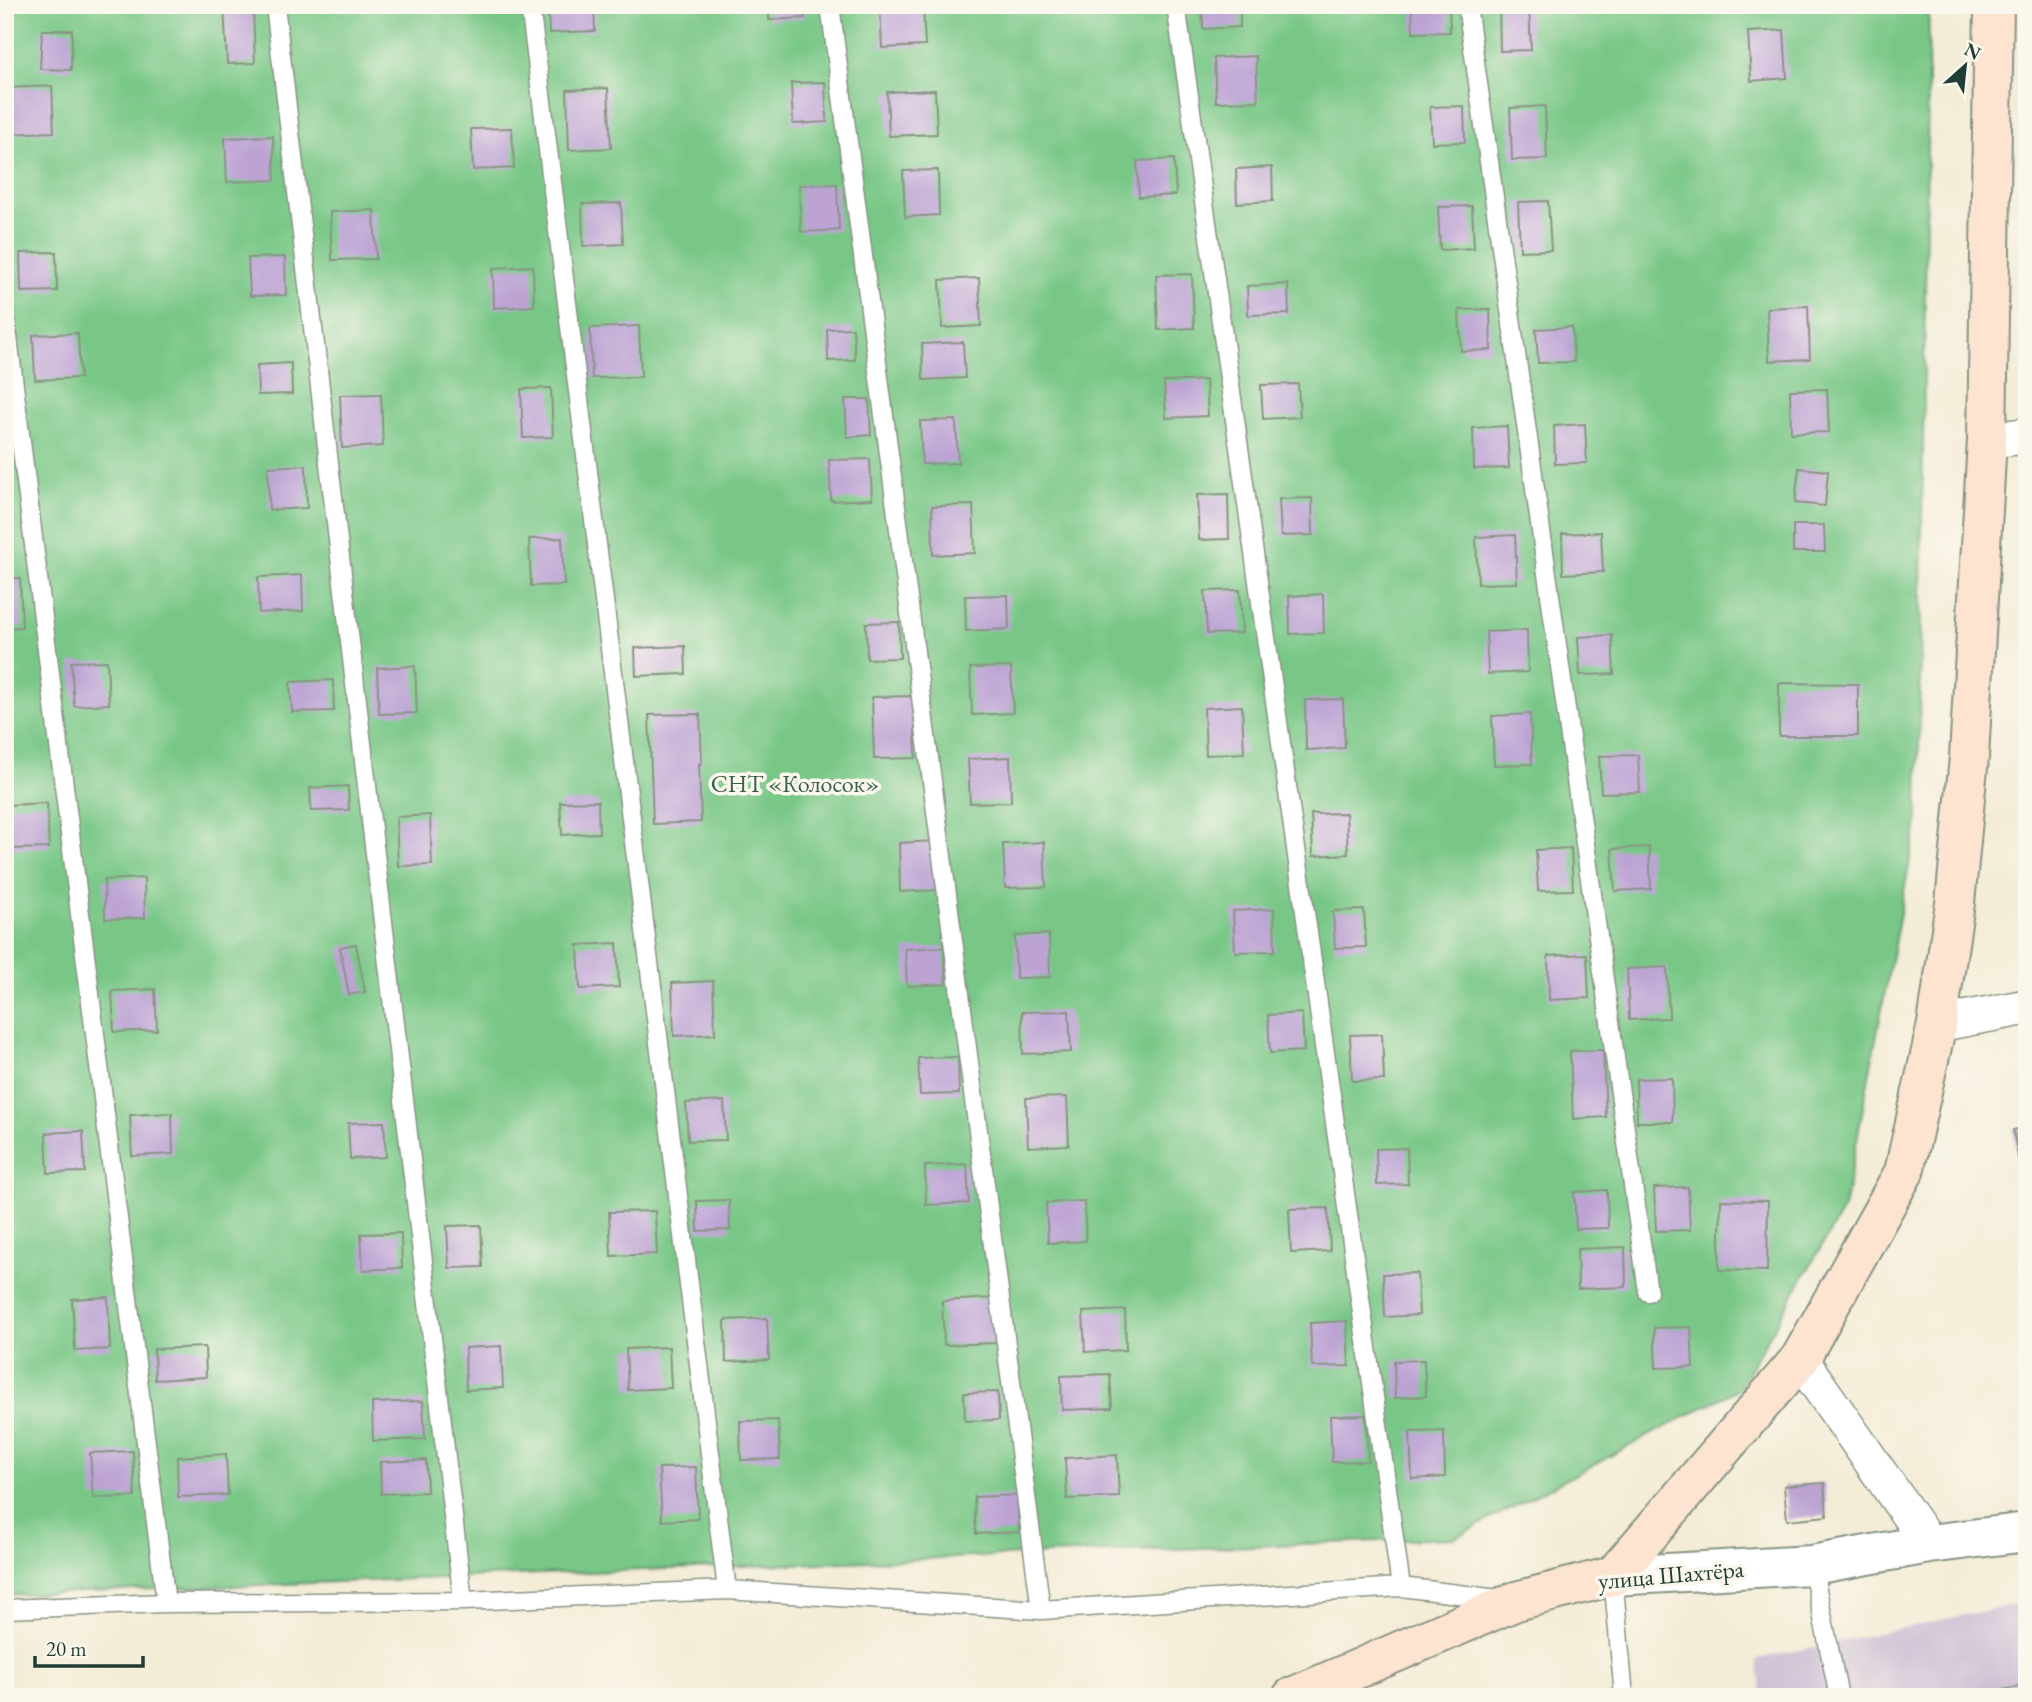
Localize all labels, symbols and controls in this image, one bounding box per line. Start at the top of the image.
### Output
north arrow [1930,32,2000,102]
text: N [1960,37,1986,66]
park label: СНТ «Колосок» [711,768,879,799]
street label: улица Шахтёра [1597,1553,1746,1596]
scale bar [35,1625,144,1669]
text: 20 m [46,1635,87,1662]

